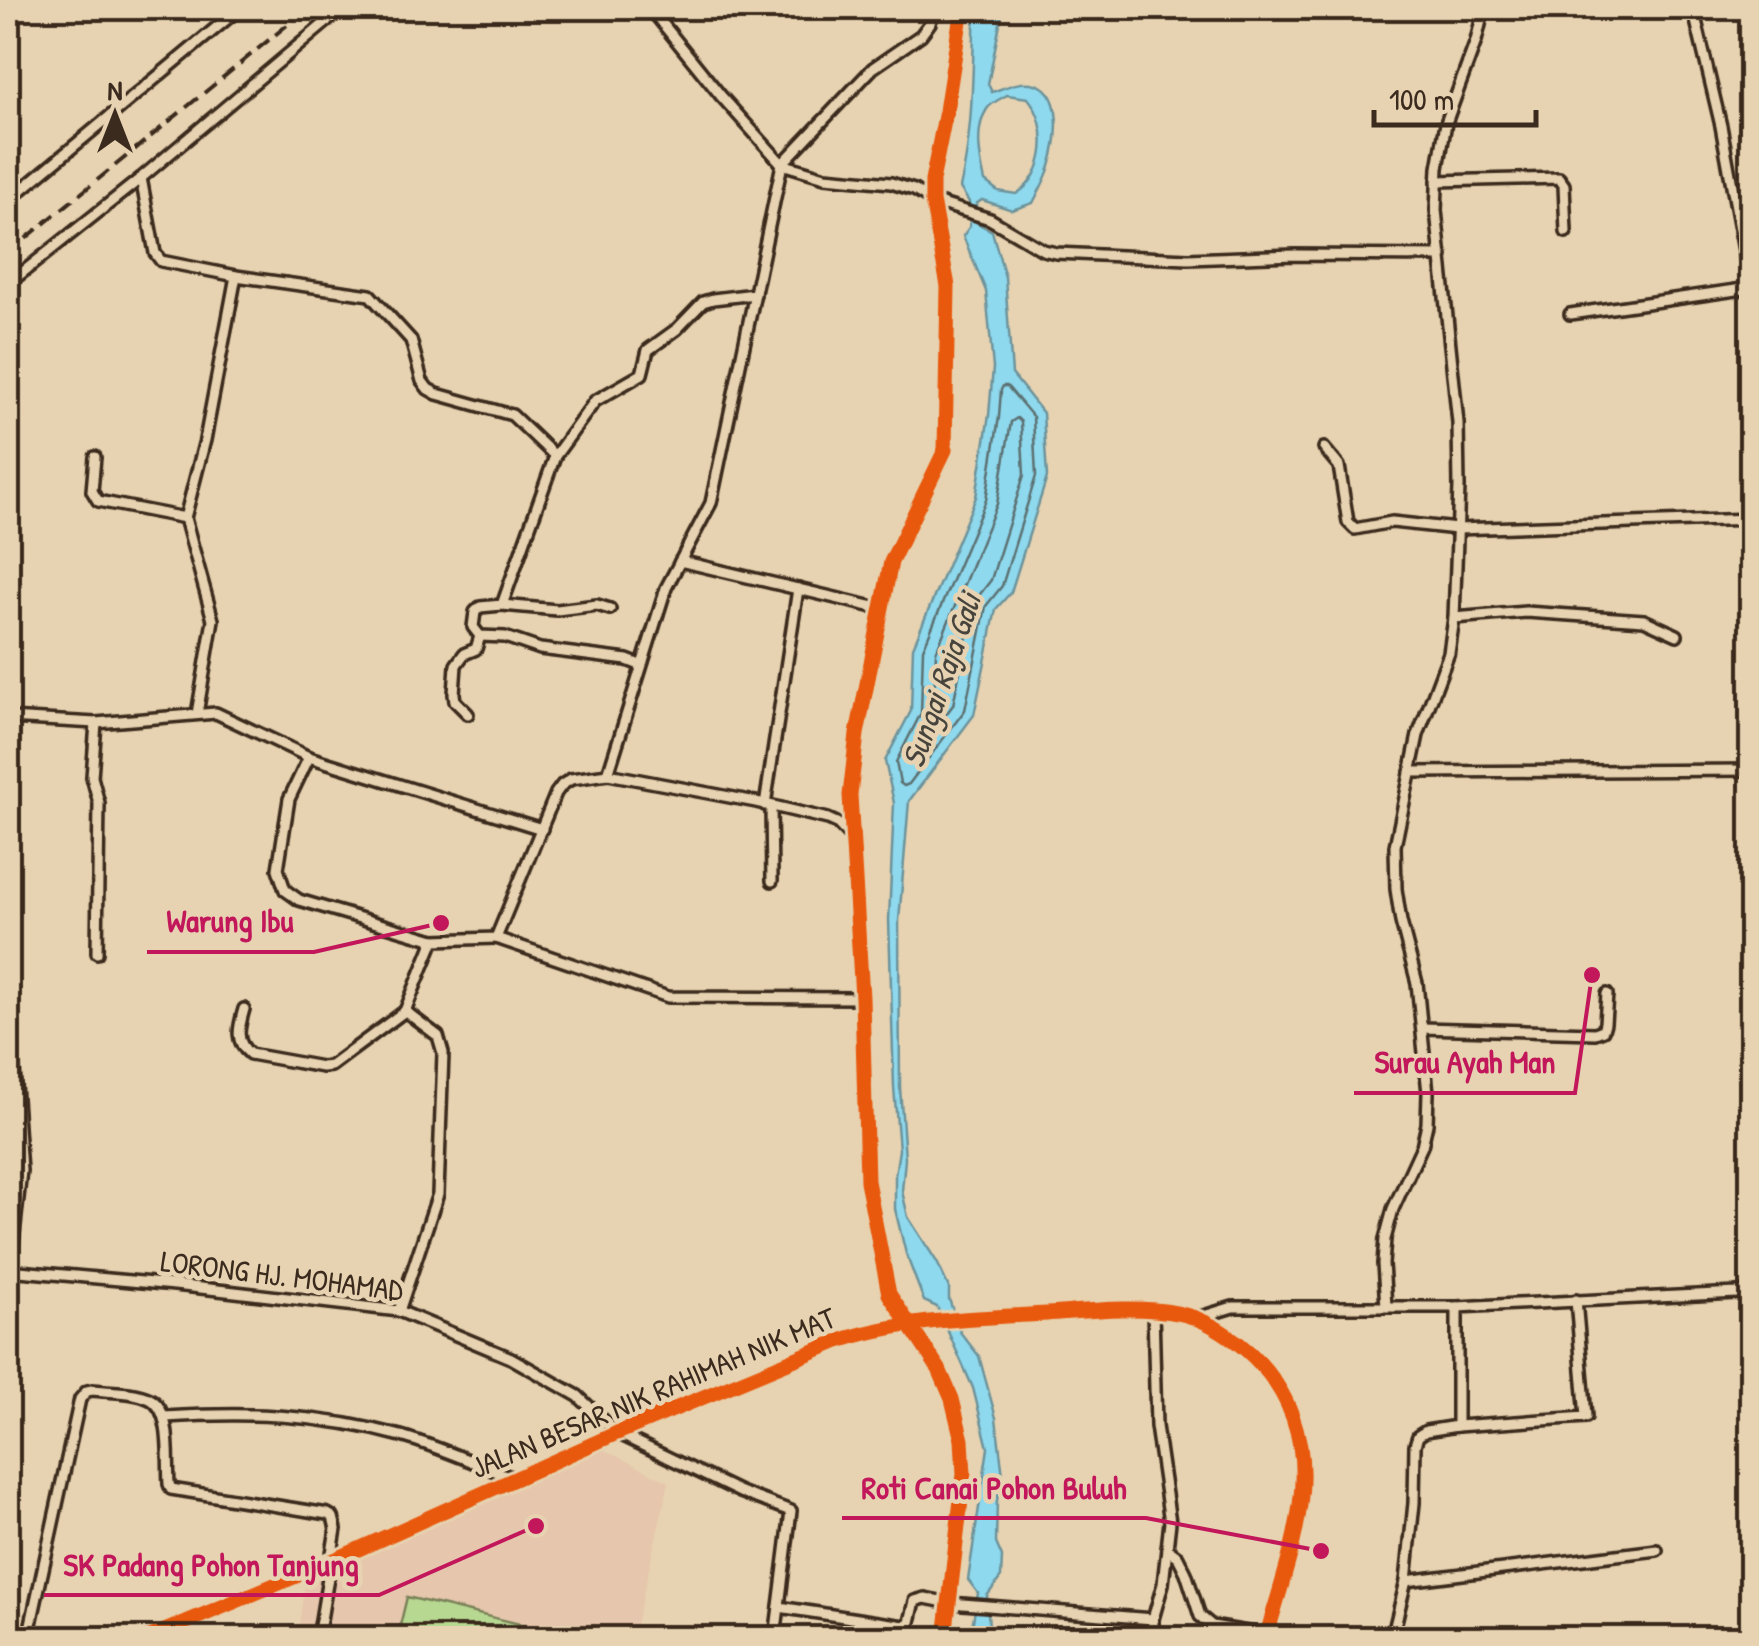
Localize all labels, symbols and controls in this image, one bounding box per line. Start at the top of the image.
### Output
north arrow [65,65,165,165]
scale bar [1374,65,1536,127]
text: N [108,71,123,109]
text: 100 m [1389,79,1454,119]
water label: Sungai Raja Gali [891,585,992,773]
callout: Warung Ibu [147,890,314,952]
text: Warung Ibu [167,899,294,943]
callout: Surau Ayah Man [1354,1031,1575,1093]
text: Surau Ayah Man [1374,1040,1556,1084]
street label: LORONG HJ. MOHAMAD [159,1240,406,1310]
street label: JALAN BESAR NIK RAHIMAH NIK MAT [465,1297,842,1487]
callout: Roti Canai Pohon Buluh [842,1456,1146,1518]
text: Roti Canai Pohon Buluh [862,1466,1127,1509]
callout: SK Padang Pohon Tanjung [44,1533,379,1595]
text: SK Padang Pohon Tanjung [63,1543,359,1587]

